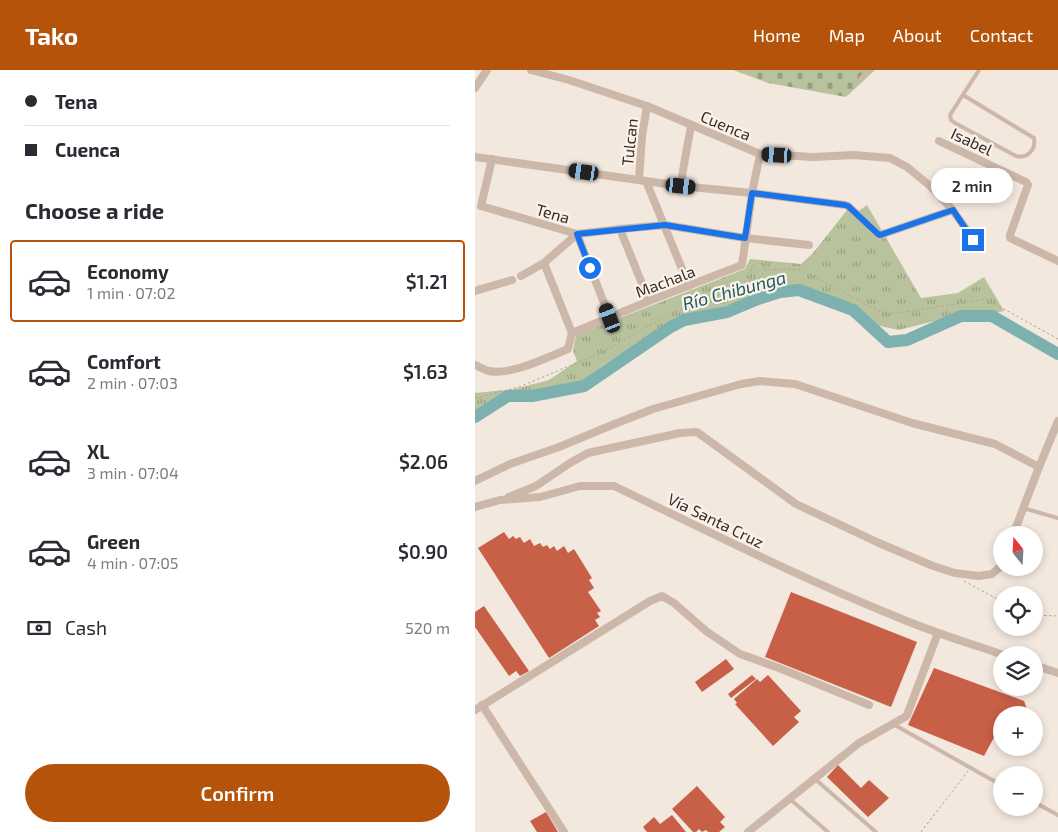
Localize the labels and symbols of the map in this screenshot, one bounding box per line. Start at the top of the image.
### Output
street label: Cuenca [698,106,754,144]
street label: Tulcan [617,117,641,167]
street label: Isabel [948,123,996,159]
car [761,147,792,163]
car [568,162,599,182]
callout: 2 min [932,168,1014,202]
car [665,177,696,195]
street label: Tena [534,199,572,227]
route end [962,229,984,251]
route start [579,257,601,279]
street label: Machala [633,261,697,301]
water label: Río Chibunga [680,266,788,314]
car [597,301,622,335]
street label: Vía Santa Cruz [665,489,767,551]
north arrow [993,526,1043,576]

